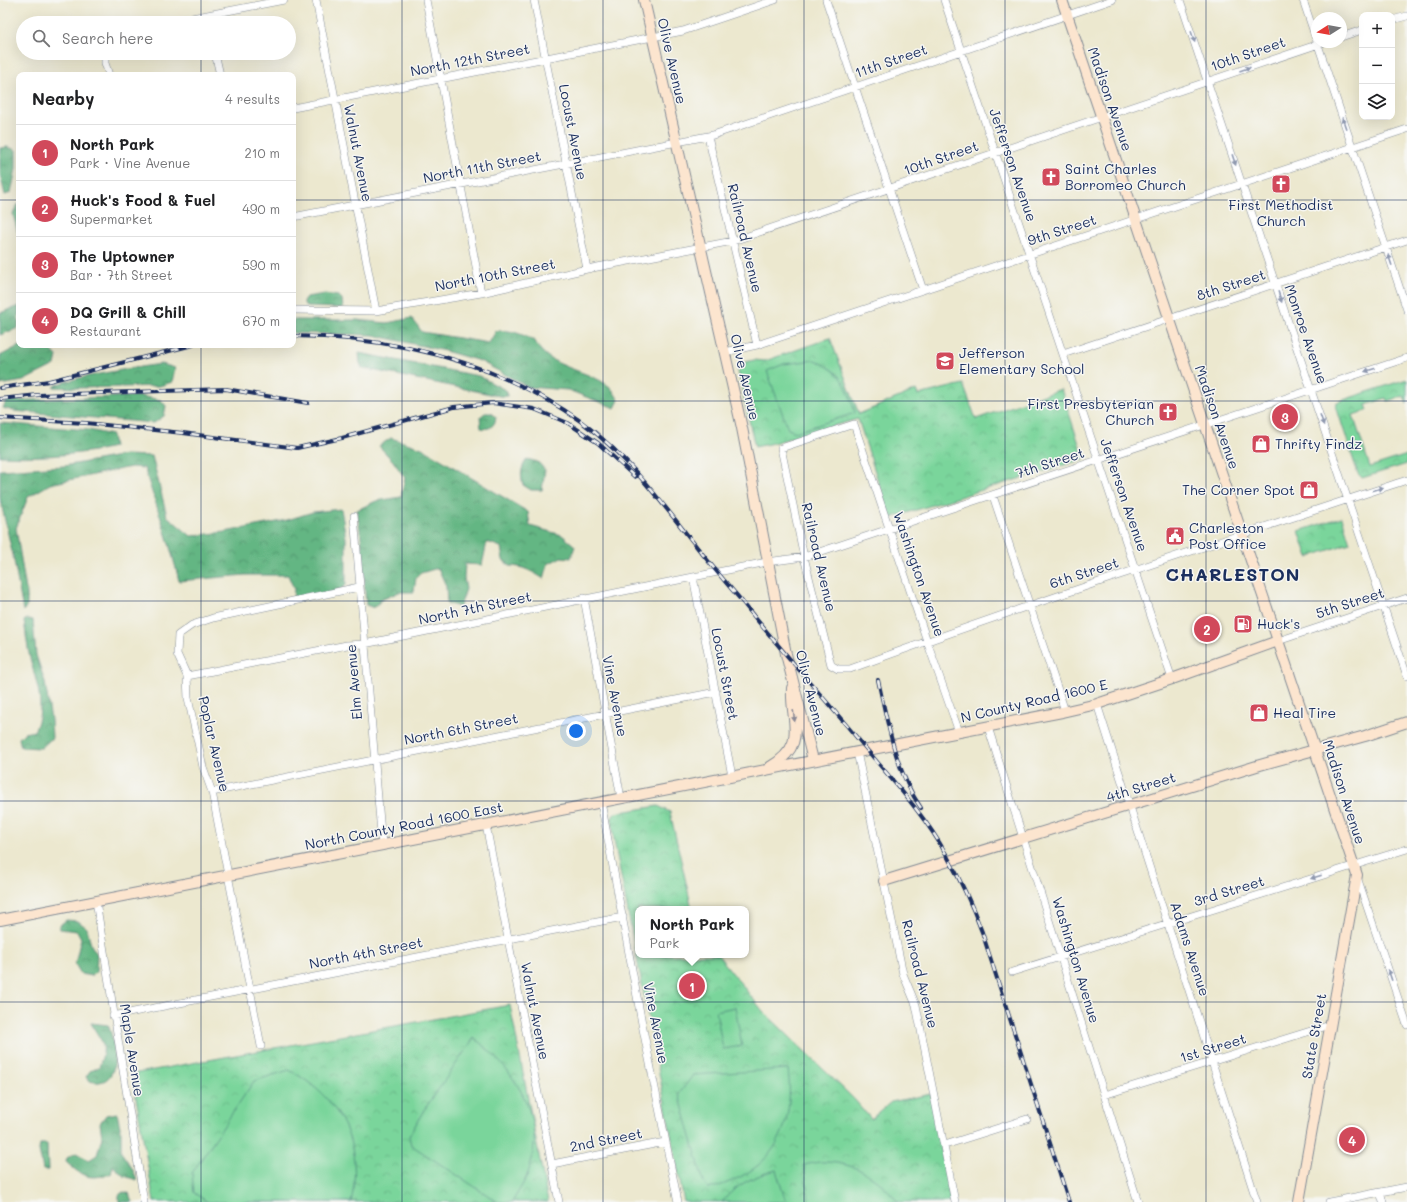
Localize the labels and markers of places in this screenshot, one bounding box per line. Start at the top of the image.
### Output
place label: Saint Charles Borromeo Church [1065,159,1186,194]
church icon: Saint Charles Borromeo Church [1040,166,1062,188]
church icon: First Methodist Church [1270,173,1292,195]
place label: First Methodist Church [1229,195,1333,230]
place label: Jefferson Elementary School [959,343,1085,378]
school or university icon: Jefferson Elementary School [934,350,956,372]
place label: First Presbyterian Church [1028,394,1154,429]
church icon: First Presbyterian Church [1157,401,1179,423]
pin: 3 [1272,402,1298,432]
shop icon: Thrifty Findz [1250,433,1272,455]
place label: Thrifty Findz [1275,434,1362,453]
shop icon: The Corner Spot [1298,479,1320,501]
place label: The Corner Spot [1182,480,1295,499]
place label: Charleston Post Office [1189,518,1266,553]
public building icon: Charleston Post Office [1164,525,1186,547]
fuel station icon: Huck's [1232,613,1254,635]
pin: 2 [1194,614,1220,644]
place label: Huck's [1257,614,1300,633]
shop icon: Heal Tire [1248,702,1270,724]
place label: Heal Tire [1273,703,1336,722]
pin: 1 [679,971,705,1001]
pin: 4 [1339,1125,1365,1155]

